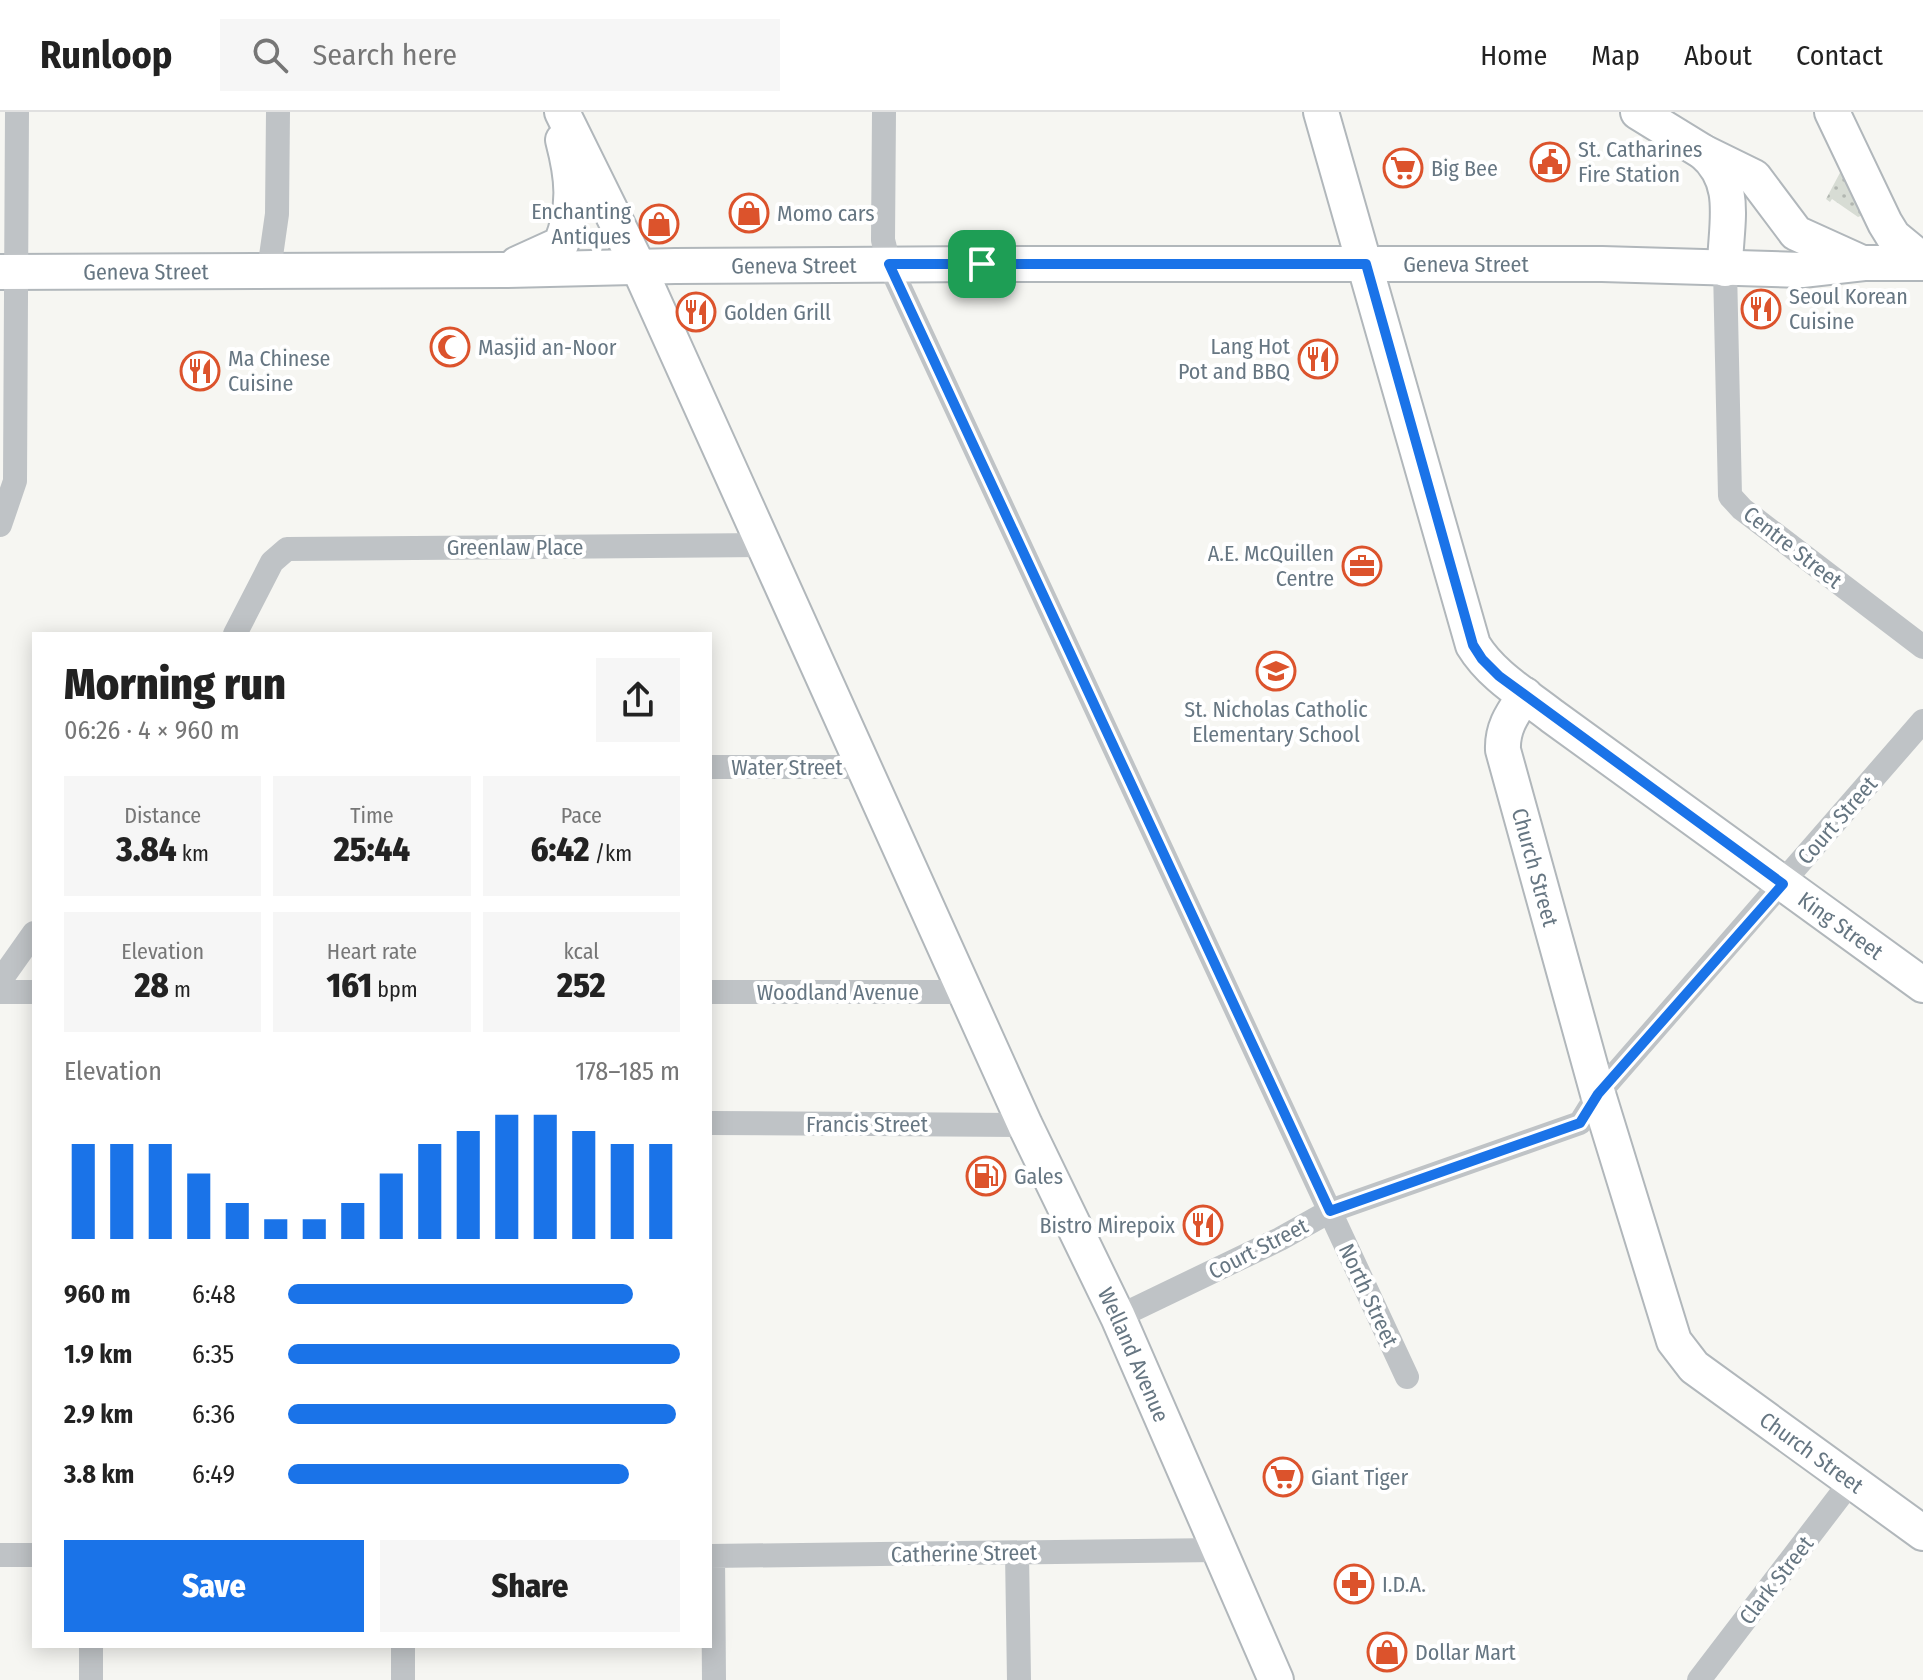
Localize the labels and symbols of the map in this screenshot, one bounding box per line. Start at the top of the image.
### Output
place label: St. Catharines Fire Station [1578,136,1702,188]
public building icon: St. Catharines Fire Station [1529,141,1571,183]
supermarket icon: Big Bee [1382,147,1424,189]
place label: Big Bee [1431,155,1498,182]
shop icon: Momo cars [728,192,770,234]
place label: Enchanting Antiques [531,198,632,250]
place label: Momo cars [777,200,875,227]
shop icon: Enchanting Antiques [638,203,680,245]
pin [948,230,1016,298]
street label: Geneva Street [1403,251,1529,278]
street label: Geneva Street [731,252,858,280]
street label: Geneva Street [83,258,210,286]
place label: Seoul Korean Cuisine [1789,283,1908,335]
restaurant icon: Seoul Korean Cuisine [1740,288,1782,330]
restaurant icon: Golden Grill [675,291,717,333]
place label: Golden Grill [724,299,831,326]
mosque icon: Masjid an-Noor [429,326,471,368]
place label: Lang Hot Pot and BBQ [1178,333,1291,385]
place label: Masjid an-Noor [478,334,617,361]
restaurant icon: Lang Hot Pot and BBQ [1297,338,1339,380]
place label: Ma Chinese Cuisine [228,345,330,397]
restaurant icon: Ma Chinese Cuisine [179,350,221,392]
street label: Centre Street [1738,501,1848,595]
street label: Greenlaw Place [447,534,583,561]
place label: A.E. McQuillen Centre [1208,540,1334,592]
office icon: A.E. McQuillen Centre [1341,545,1383,587]
school or university icon: St. Nicholas Catholic Elementary School [1255,650,1297,692]
place label: St. Nicholas Catholic Elementary School [1184,696,1368,748]
street label: Water Street [731,754,843,781]
street label: Court Street [1792,770,1884,870]
street label: Church Street [1506,805,1564,930]
street label: King Street [1793,886,1889,966]
street label: Woodland Avenue [757,979,919,1006]
street label: Francis Street [806,1111,929,1138]
fuel station icon: Gales [965,1155,1007,1197]
place label: Gales [1014,1163,1063,1190]
restaurant icon: Bistro Mirepoix [1182,1204,1224,1246]
place label: Bistro Mirepoix [1039,1212,1175,1239]
street label: Court Street [1204,1212,1313,1285]
street label: North Street [1333,1239,1405,1352]
street label: Welland Avenue [1092,1283,1175,1426]
street label: Church Street [1754,1406,1869,1500]
supermarket icon: Giant Tiger [1262,1456,1304,1498]
place label: Giant Tiger [1311,1464,1408,1491]
street label: Clark Street [1734,1530,1820,1630]
street label: Catherine Street [891,1539,1038,1568]
pharmacy icon: I.D.A. [1333,1563,1375,1605]
place label: I.D.A. [1382,1571,1426,1598]
shop icon: Dollar Mart [1366,1631,1408,1673]
place label: Dollar Mart [1415,1639,1517,1666]

